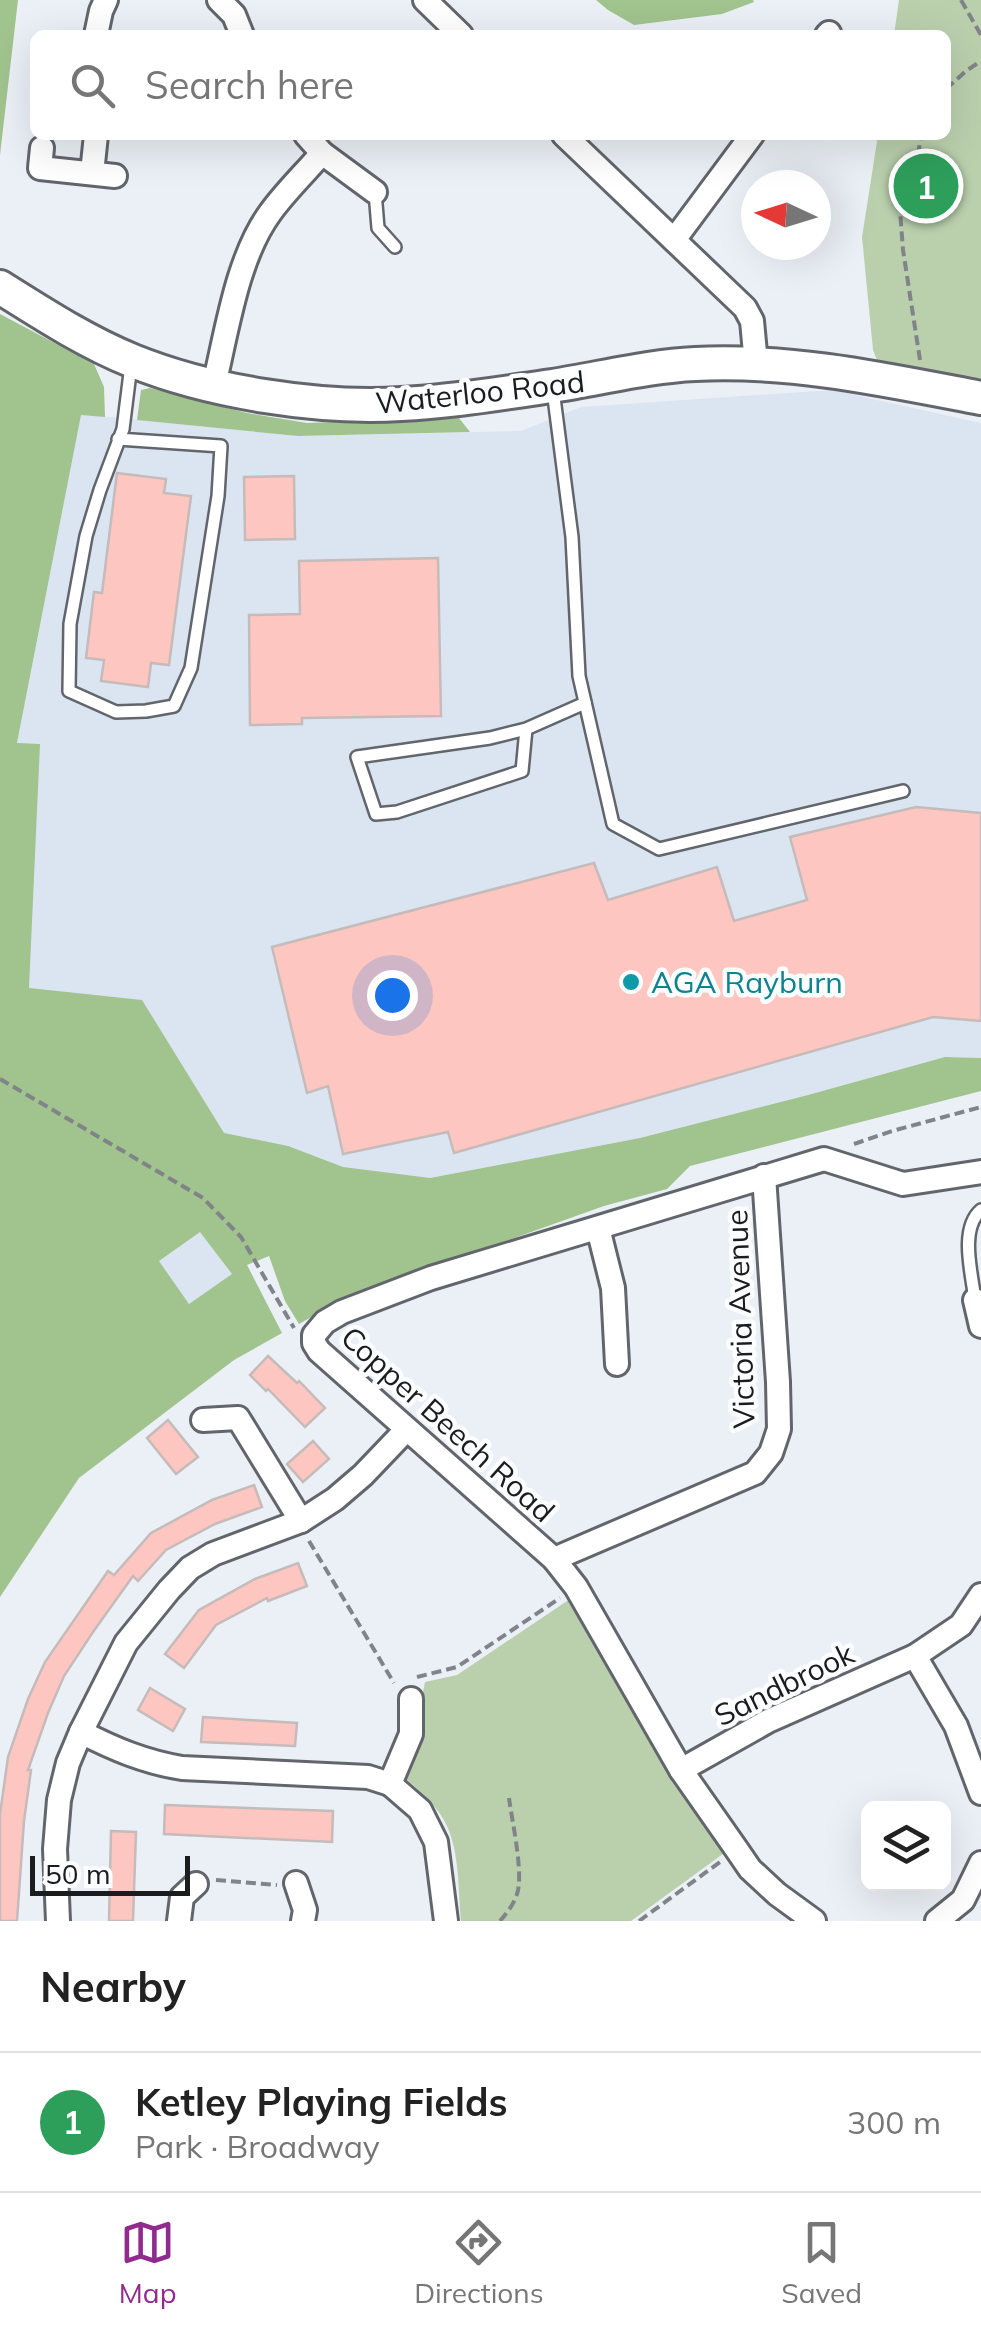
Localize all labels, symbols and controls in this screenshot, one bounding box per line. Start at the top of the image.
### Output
search box [30,30,951,140]
icon: search [65,58,120,113]
text: Search here [145,61,354,109]
pin: 1 [894,148,958,224]
north arrow [741,170,831,260]
street label: Waterloo Road [374,362,586,422]
place label: AGA Rayburn [651,963,843,1001]
your location [367,970,418,1021]
marker: AGA Rayburn [620,971,642,993]
street label: Victoria Avenue [717,1209,763,1429]
street label: Copper Beech Road [333,1318,563,1530]
street label: Sandbrook [708,1634,861,1734]
map controls [861,1801,951,1891]
button: layers [861,1801,951,1891]
scale bar [30,1851,190,1896]
text: 50 m [45,1856,111,1891]
text: Nearby [40,1960,186,2013]
text: Ketley Playing Fields [135,2078,508,2126]
text: 1 [63,2102,82,2142]
text: 300 m [847,2102,941,2142]
text: Park · Broadway [135,2126,380,2166]
tab: Map [119,2215,176,2310]
tab: Directions [414,2215,544,2310]
tab: Saved [781,2215,862,2310]

